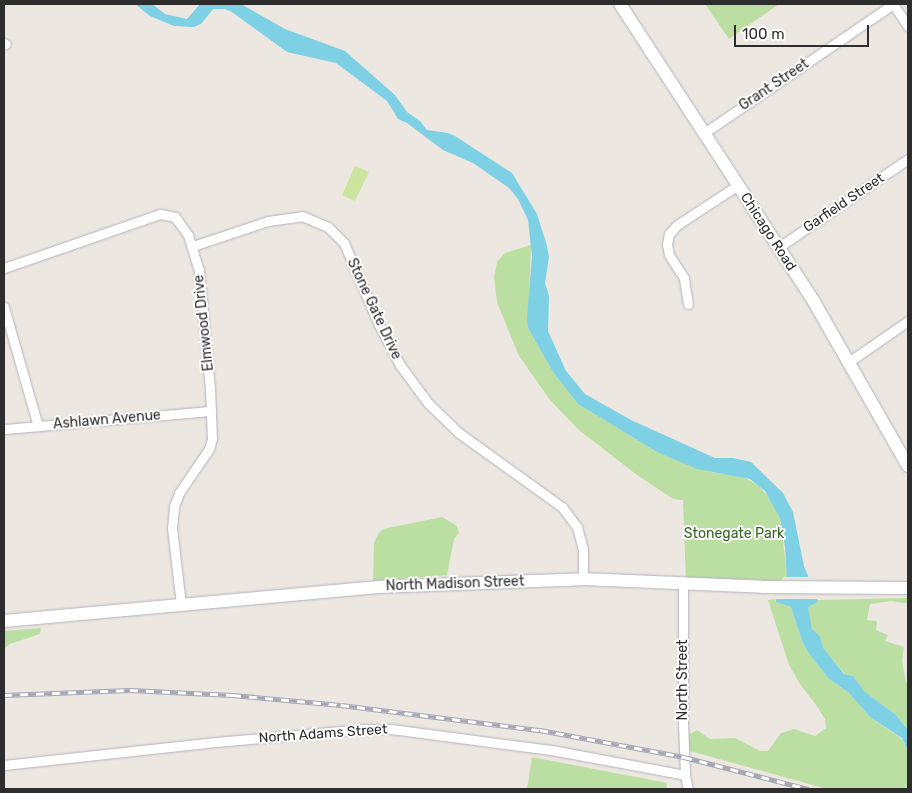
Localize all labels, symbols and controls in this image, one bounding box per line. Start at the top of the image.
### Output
scale bar [737,15,872,47]
text: 100 m [742,25,784,43]
street label: Grant Street [736,56,812,114]
street label: Garfield Street [800,170,888,236]
street label: Chicago Road [737,190,799,274]
street label: Stone Gate Drive [343,256,405,362]
street label: Elmwood Drive [191,274,217,372]
street label: Ashlawn Avenue [52,407,162,433]
park label: Stonegate Park [684,526,784,542]
street label: North Madison Street [385,573,525,595]
street label: North Street [675,640,691,720]
street label: North Adams Street [258,721,388,747]

